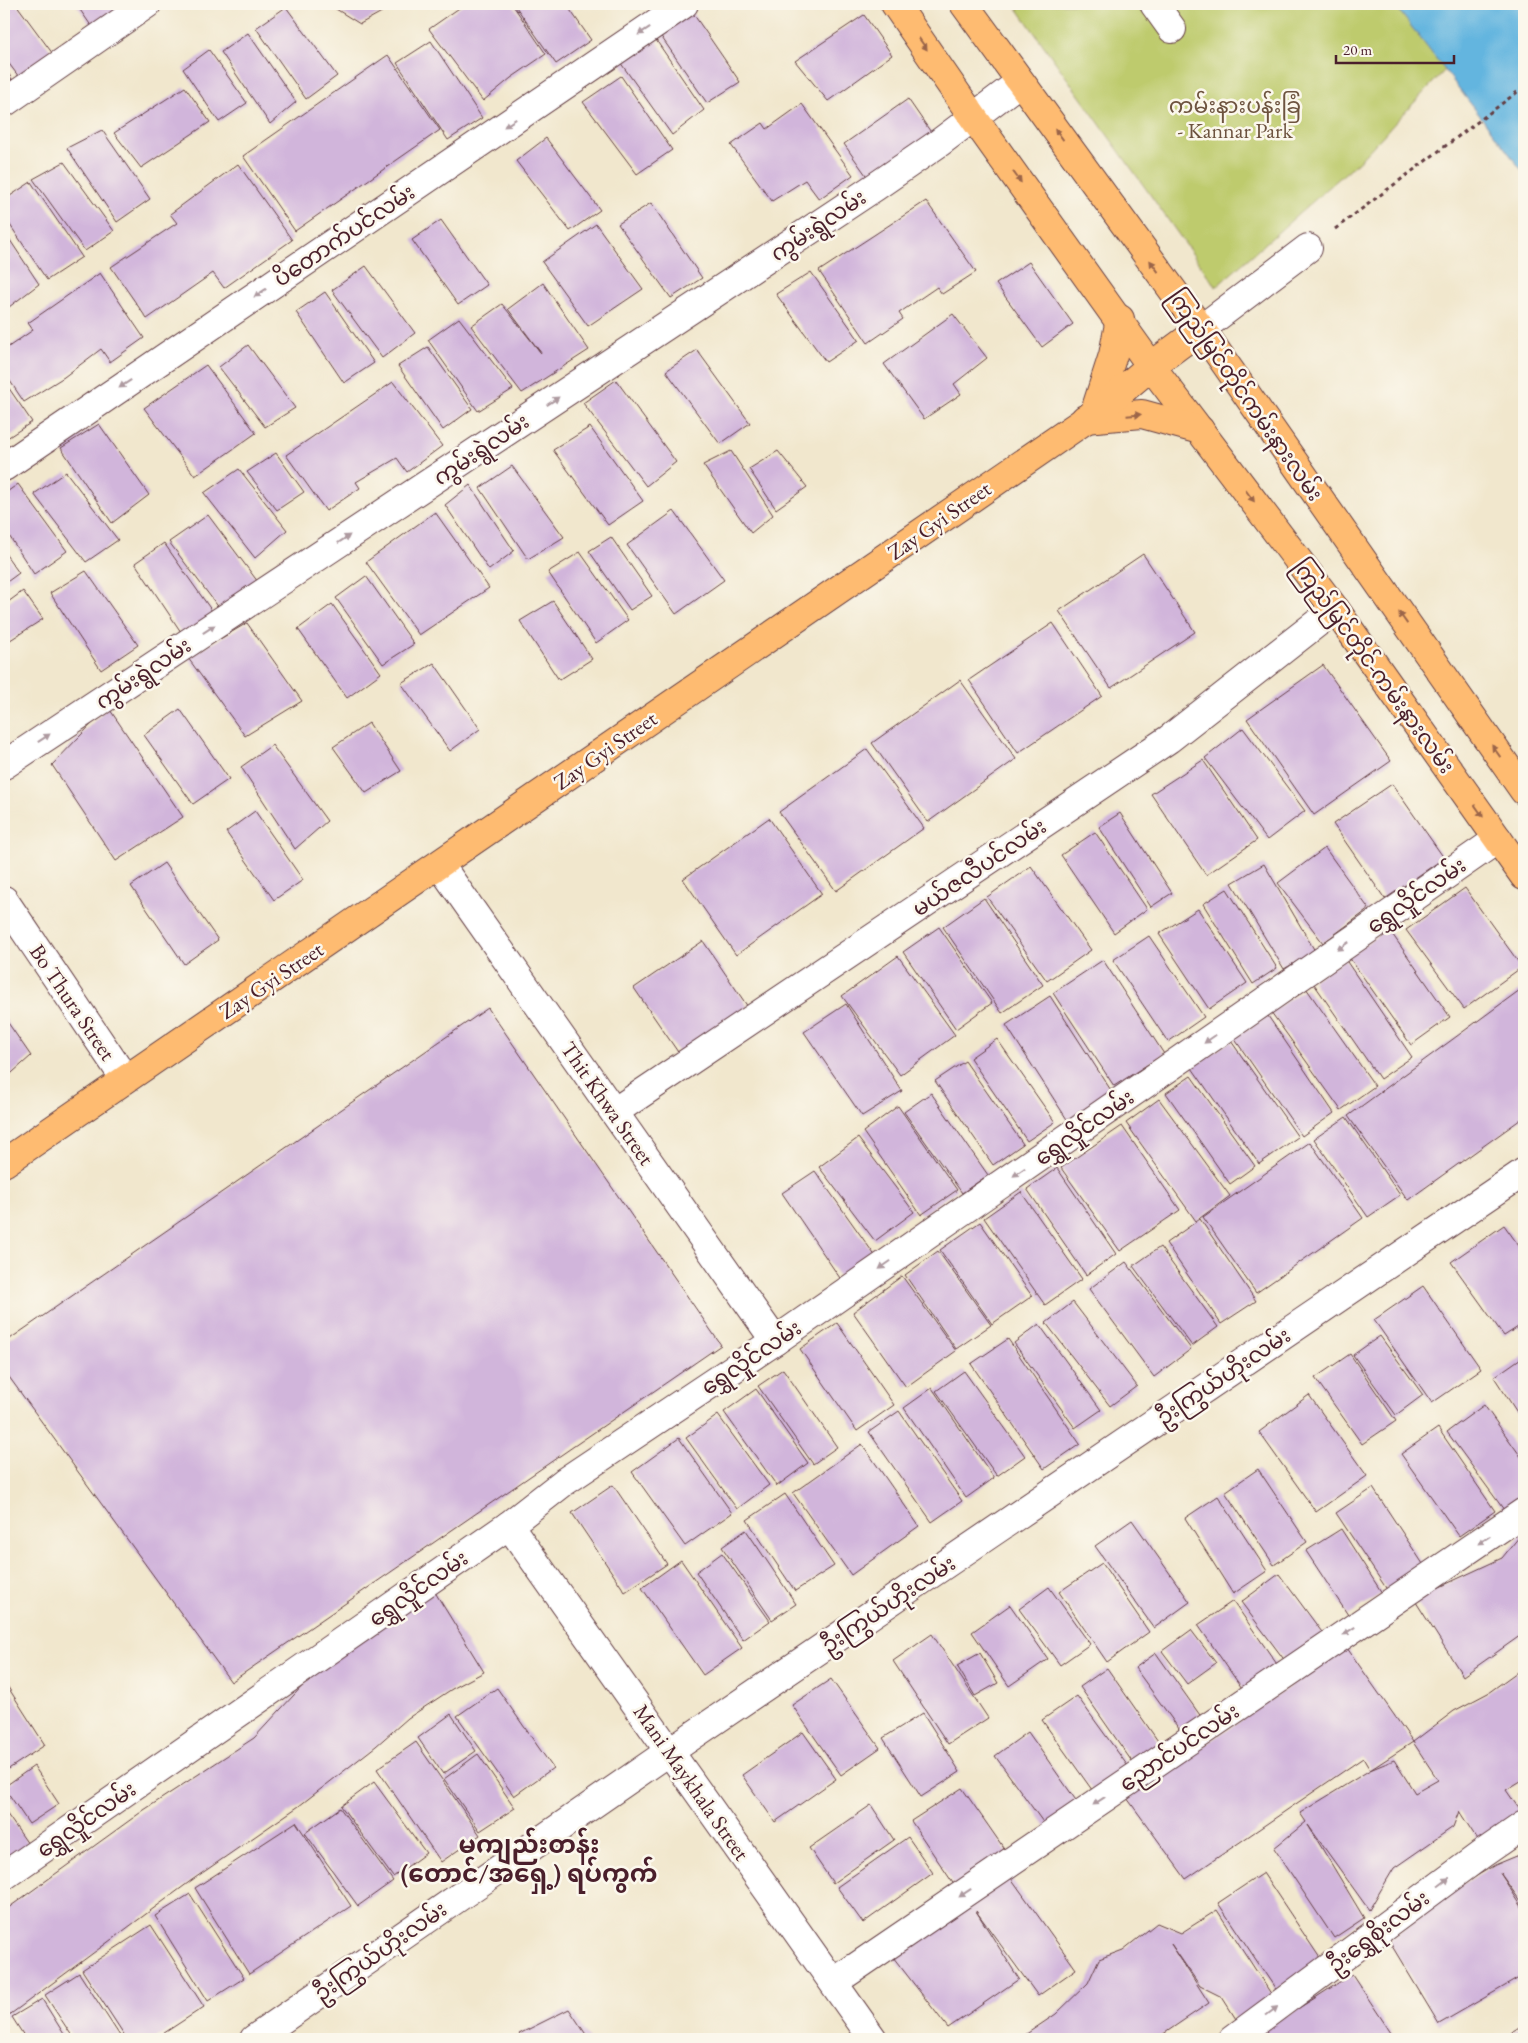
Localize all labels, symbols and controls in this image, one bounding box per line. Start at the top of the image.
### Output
one-way arrow [637,26,651,36]
scale bar [1336,32,1453,64]
one-way arrow [918,37,928,51]
text: 20 m [1343,40,1372,59]
park label: ကမ်းနားပန်းခြံ - Kannar Park [1169,90,1301,145]
one-way arrow [503,118,516,128]
one-way arrow [1053,128,1064,141]
one-way arrow [1011,170,1022,183]
street label: ပိတောက်ပင်လမ်း [267,177,421,293]
street label: ကွမ်းရွဲလမ်း [764,182,874,271]
one-way arrow [1149,259,1159,273]
street label: ကြည်မြင်တိုင်ကမ်းနားလမ်း [1159,283,1331,509]
one-way arrow [253,288,266,298]
one-way arrow [118,379,132,389]
one-way arrow [546,396,559,406]
street label: ကွမ်းရွဲလမ်း [427,406,537,495]
one-way arrow [1126,411,1142,419]
street label: Zay Gyi Street [882,474,997,567]
one-way arrow [1245,489,1255,503]
one-way arrow [338,534,351,544]
street label: ကြည်မြင်တိုင်-ကမ်းနားလမ်း [1284,553,1462,781]
one-way arrow [1398,611,1408,624]
one-way arrow [202,624,216,634]
street label: ကွမ်းရွဲလမ်း [89,630,199,719]
street label: Zay Gyi Street [548,704,663,797]
one-way arrow [38,733,51,743]
one-way arrow [1491,744,1501,758]
one-way arrow [1474,805,1484,818]
street label: မယ်ဇလီပင်လမ်း [906,811,1052,923]
street label: ရွှေလှိုင်လမ်း [1360,850,1473,943]
street label: Zay Gyi Street [214,935,329,1026]
street label: Bo Thura Street [23,938,122,1066]
one-way arrow [1336,941,1350,951]
one-way arrow [1203,1034,1216,1044]
street label: Thit Khwa Street [554,1036,661,1171]
street label: ရွှေလှိုင်လမ်း [1028,1082,1141,1175]
one-way arrow [1012,1167,1026,1177]
one-way arrow [879,1260,892,1270]
street label: ရွှေလှိုင်လမ်း [695,1312,809,1404]
street label: ဦးကြွယ်ဟိုးလမ်း [1150,1320,1298,1435]
one-way arrow [1477,1535,1491,1545]
street label: ရွှေလှိုင်လမ်း [362,1543,475,1636]
street label: ဦးကြွယ်ဟိုးလမ်း [815,1548,963,1663]
one-way arrow [1343,1626,1356,1636]
street label: ညောင်ပင်လမ်း [1113,1696,1247,1801]
street label: Mani Maykhala Street [627,1698,756,1866]
street label: ရွှေလှိုင်လမ်း [30,1774,143,1867]
one-way arrow [1093,1796,1106,1806]
district label: မကျည်းတန်း (တောင်/အရှေ့) ရပ်ကွက် [401,1827,657,1894]
one-way arrow [1437,1876,1450,1887]
street label: ဦးရွှေစိုးလမ်း [1321,1883,1437,1982]
one-way arrow [958,1888,972,1898]
street label: ဦးကြွယ်ဟိုးလမ်း [307,1894,454,2011]
one-way arrow [1265,2006,1279,2016]

